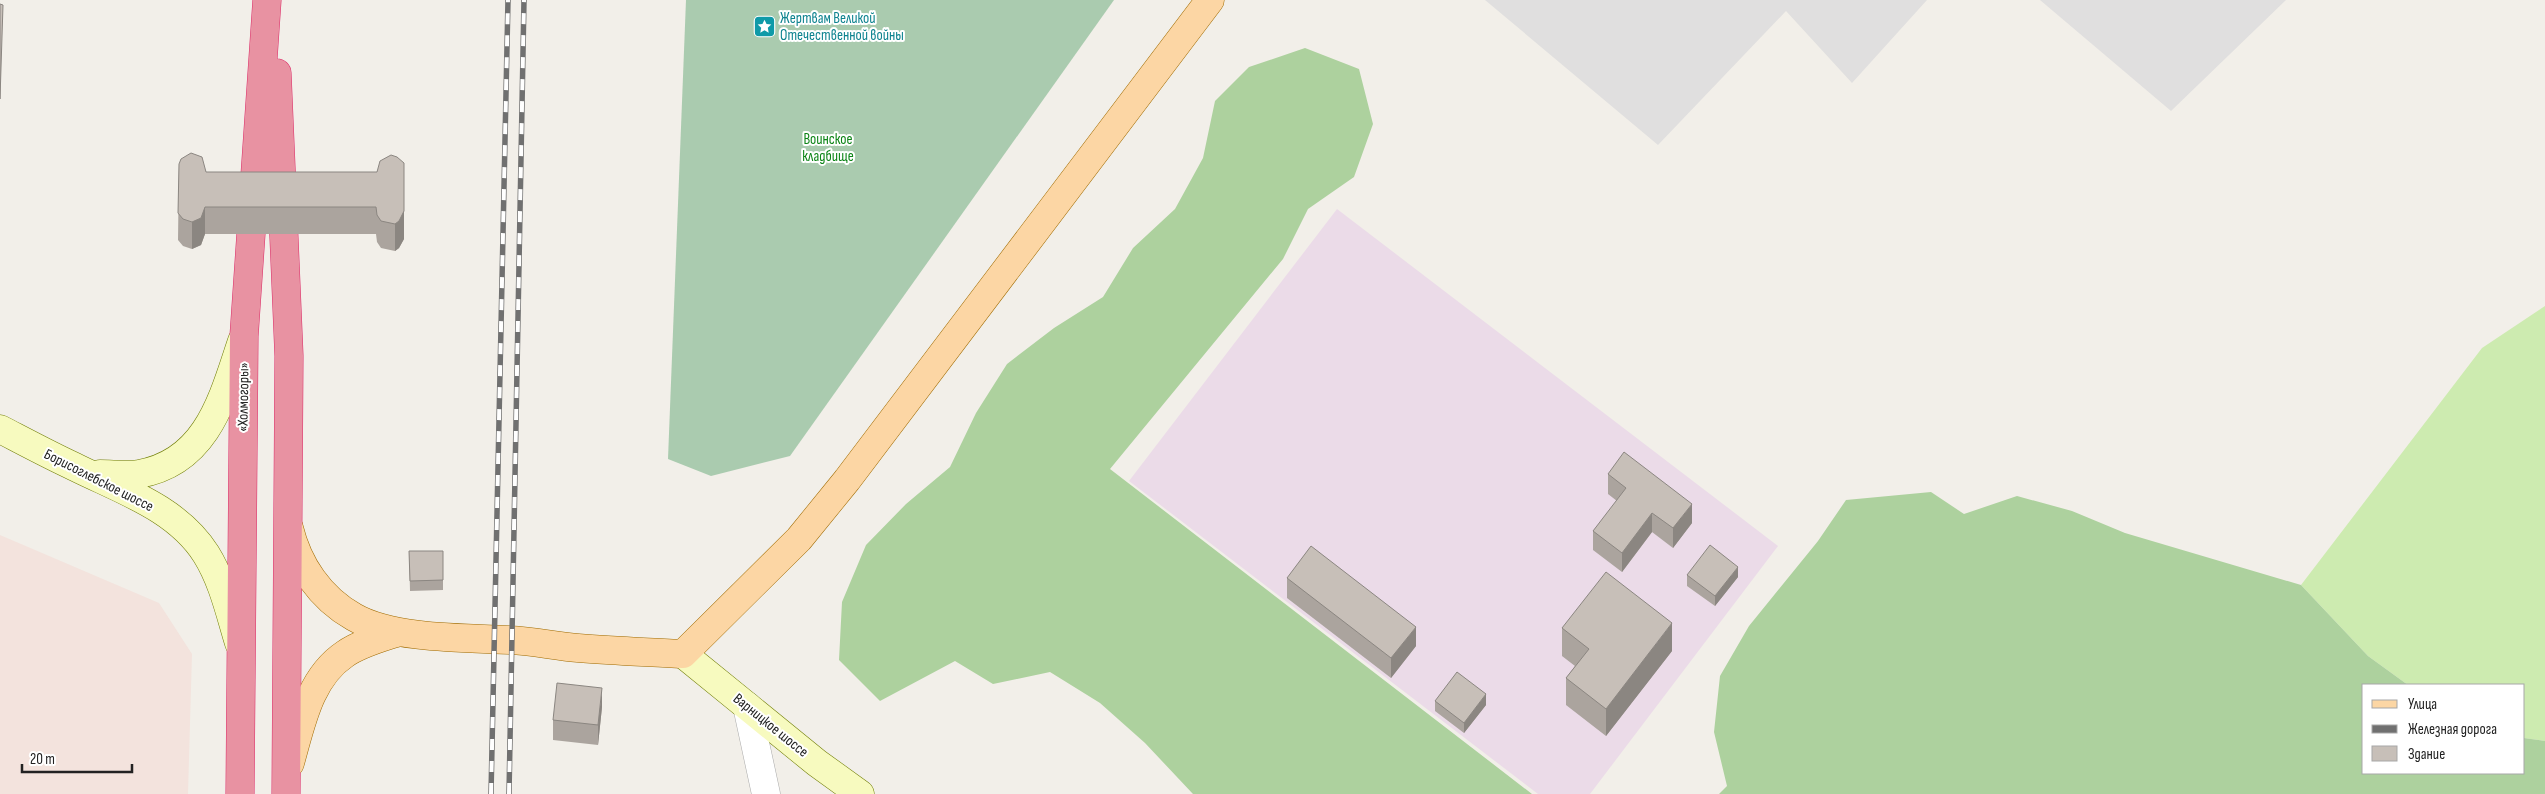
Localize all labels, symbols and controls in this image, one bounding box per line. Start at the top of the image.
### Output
place label: Жертвам Великой Отечественной войны [780,9,904,45]
place icon: Жертвам Великой Отечественной войны [752,15,776,39]
park label: Воинское кладбище [802,130,854,166]
street label: «Холмогоры» [233,362,254,432]
street label: Борисоглебское шоссе [41,445,157,516]
legend [2362,684,2525,774]
street label: Варницкое шоссе [729,689,812,762]
text: Улица [2408,695,2437,714]
text: Железная дорога [2408,720,2497,739]
scale bar [22,742,132,774]
text: Здание [2408,745,2445,764]
text: 20 m [30,750,55,769]

